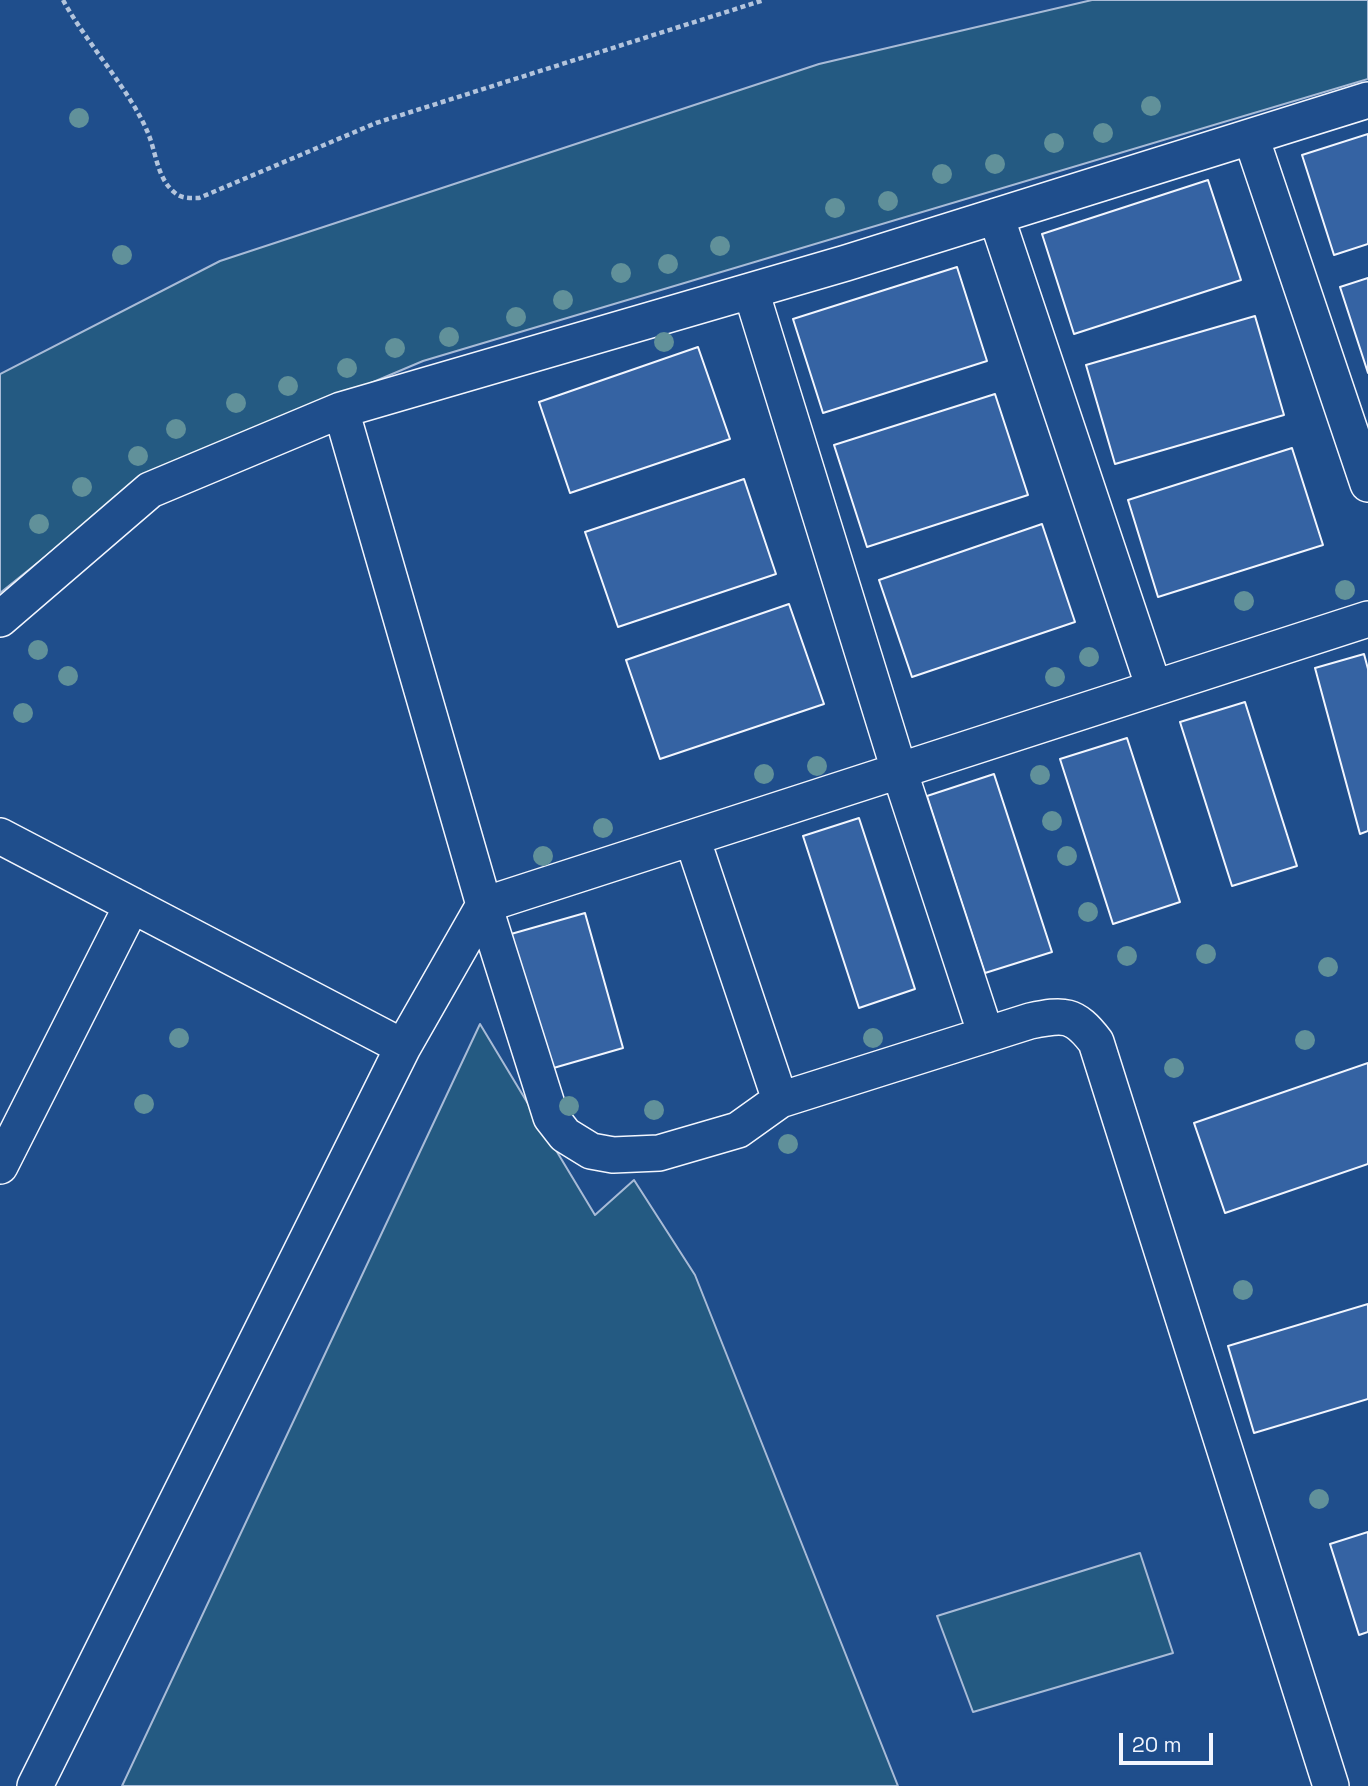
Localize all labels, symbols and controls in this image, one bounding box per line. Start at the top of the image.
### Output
scale bar [1123,1720,1218,1764]
text: 20 m [1132,1731,1182,1758]

